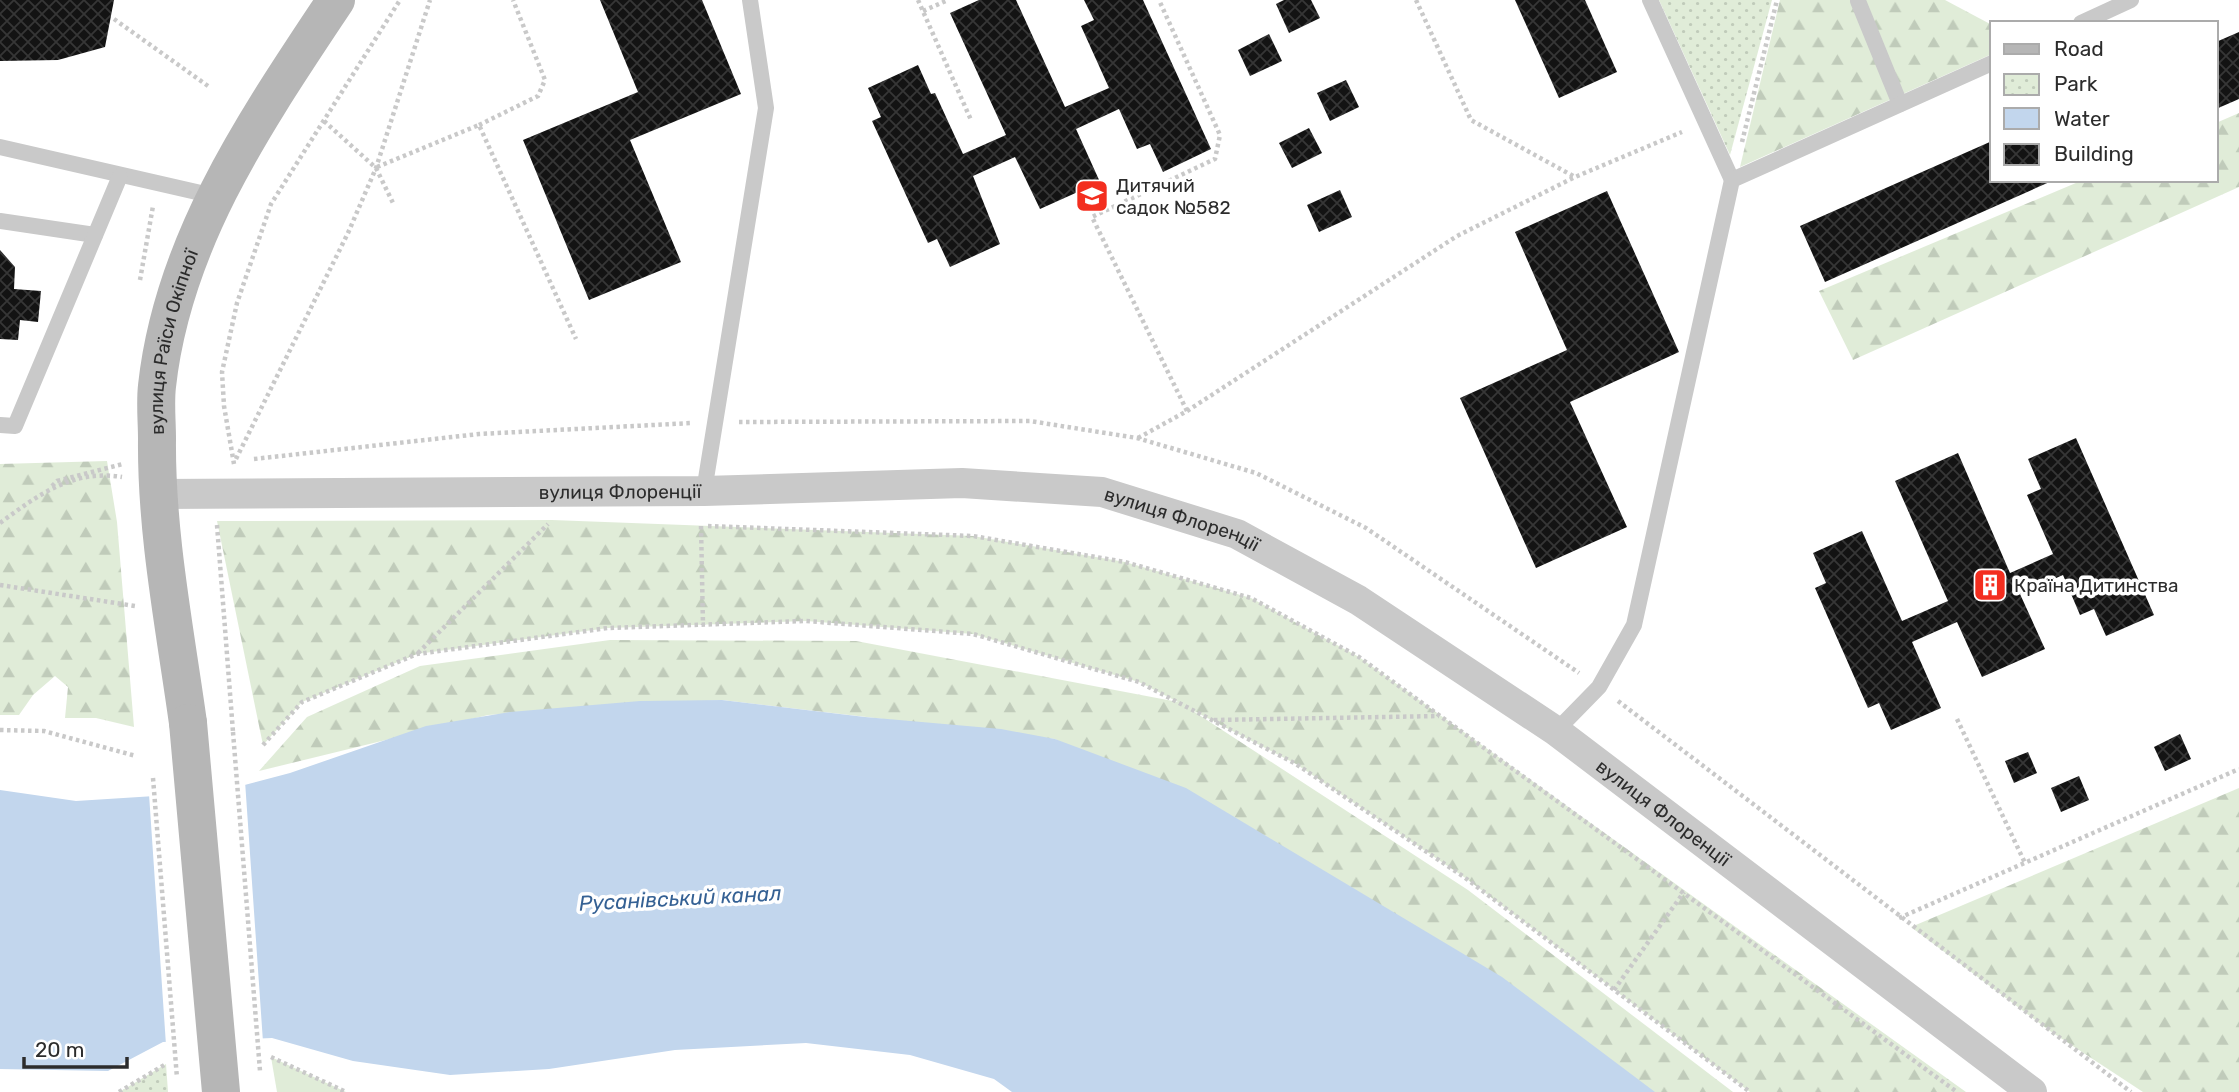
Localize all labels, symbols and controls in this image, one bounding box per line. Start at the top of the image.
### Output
legend [1990,21,2218,182]
text: Road [2054,36,2104,61]
text: Park [2054,71,2098,96]
text: Water [2054,106,2110,131]
text: Building [2054,141,2134,166]
place label: Дитячий садок №582 [1116,174,1231,219]
school or university icon: Дитячий садок №582 [1073,177,1111,215]
street label: вулиця Раїси Окіпної [145,245,203,435]
street label: вулиця Флоренції [539,480,702,503]
street label: вулиця Флоренції [1102,482,1264,556]
building icon: Країна Дитинства [1971,566,2009,604]
place label: Країна Дитинства [2014,574,2179,597]
street label: вулиця Флоренції [1592,754,1736,871]
water label: Русанівський канал [578,880,782,916]
scale bar [24,1026,128,1070]
text: 20 m [35,1037,84,1062]

